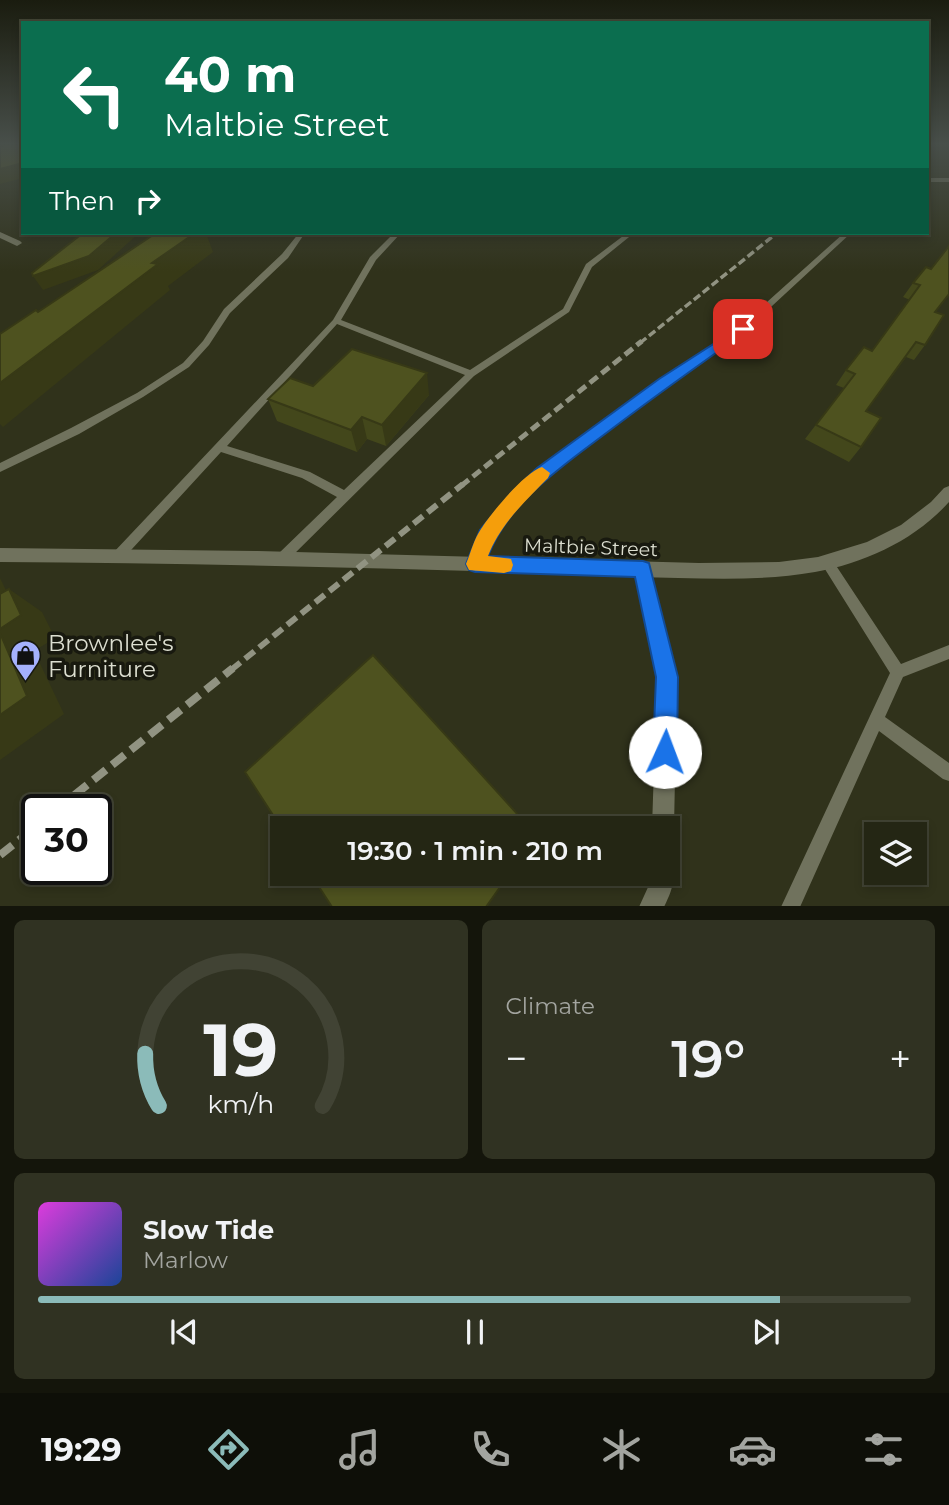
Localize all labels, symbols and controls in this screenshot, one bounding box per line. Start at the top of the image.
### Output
text: 40 m [164,45,296,104]
icon: left [49,49,140,140]
text: Maltbie Street [164,105,390,144]
icon: right [129,182,167,220]
text: Then [49,185,115,217]
pin [713,299,773,359]
icon: arrive [724,310,762,348]
street label: Maltbie Street [524,534,659,561]
place label: Brownlee's Furniture [48,629,173,683]
shop icon: Brownlee's Furniture [8,639,42,683]
position arrow [628,715,702,789]
speed limit sign: 30 [21,794,112,885]
map controls [864,822,927,885]
button: layers [864,822,927,885]
text: 19:30 · 1 min · 210 m [347,835,603,867]
text: Climate [506,992,595,1020]
text: 19 [203,1006,278,1094]
text: 19° [671,1027,745,1090]
text: − [506,1035,527,1082]
text: + [889,1035,911,1082]
text: km/h [207,1088,274,1118]
text: Slow Tide [143,1214,274,1246]
text: Marlow [143,1246,228,1274]
icon: previous [165,1313,203,1351]
icon: pause [456,1313,494,1351]
icon: next [747,1313,785,1351]
icon: directions [204,1425,253,1474]
icon: music [335,1425,384,1474]
icon: phone [466,1425,515,1474]
icon: climate [597,1425,646,1474]
icon: car [728,1425,777,1474]
icon: filters [859,1425,908,1474]
text: 19:29 [41,1430,122,1469]

